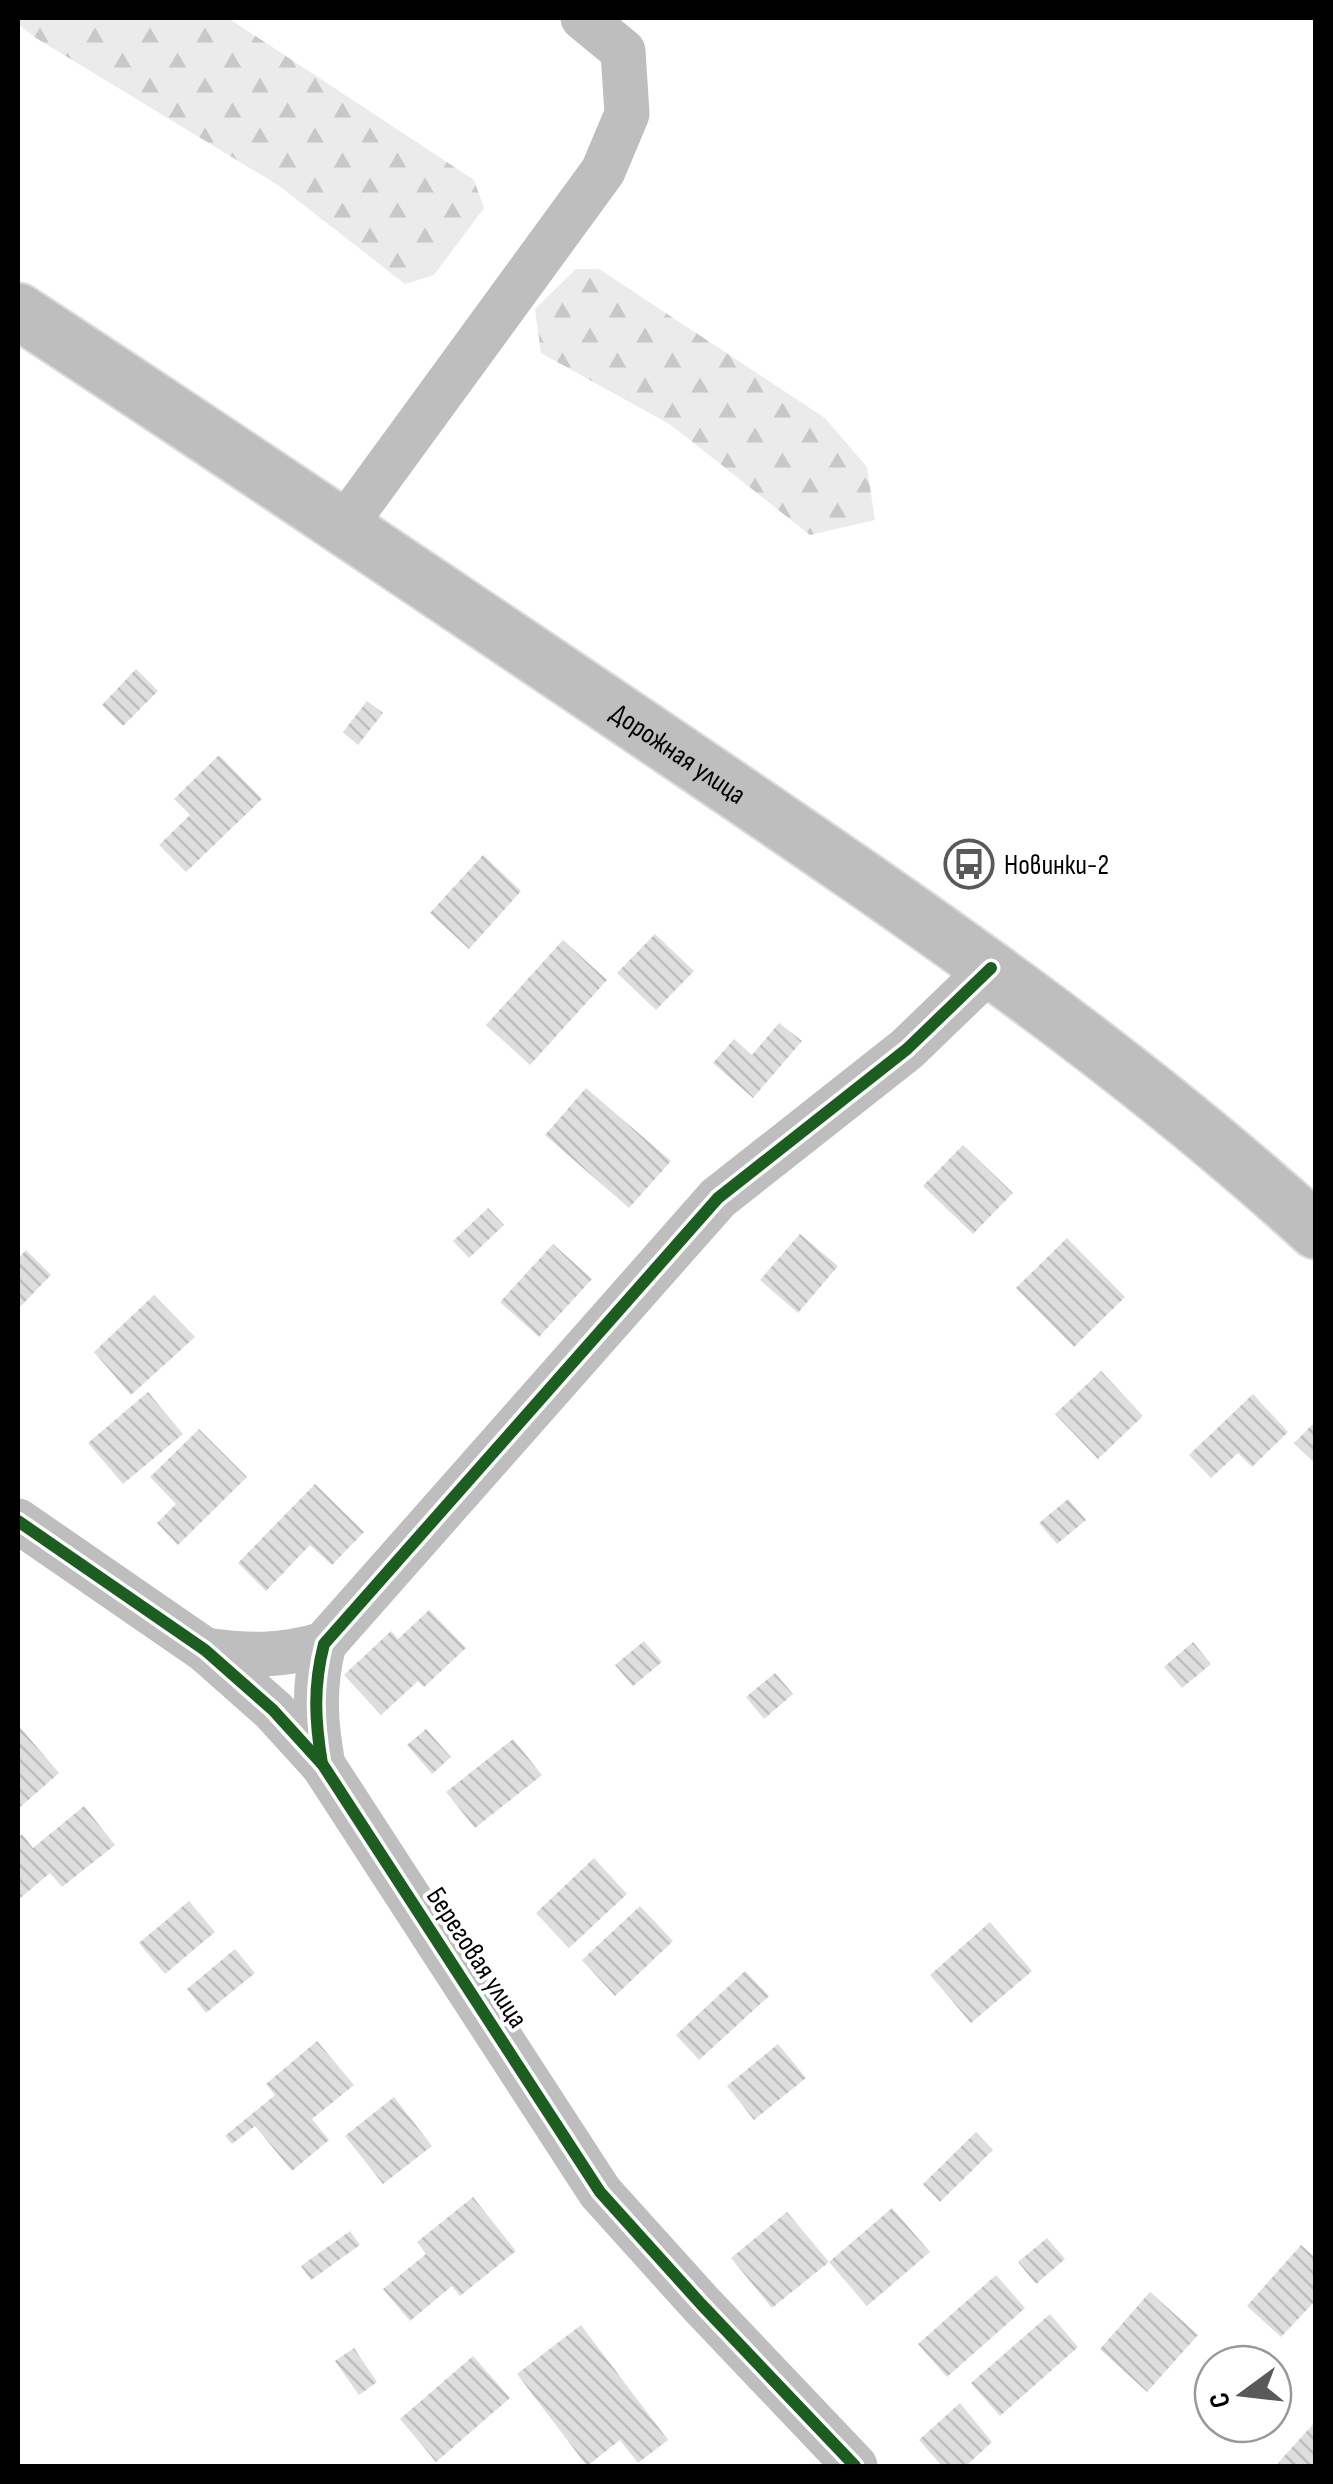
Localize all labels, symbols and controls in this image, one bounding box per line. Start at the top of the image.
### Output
street label: Дорожная улица [604,697,752,812]
bus stop icon: Новинки-2 [943,838,995,890]
place label: Новинки-2 [1004,849,1109,882]
street label: Береговая улица [419,1881,534,2034]
north arrow [1193,2344,1293,2444]
text: С [1203,2389,1238,2411]

